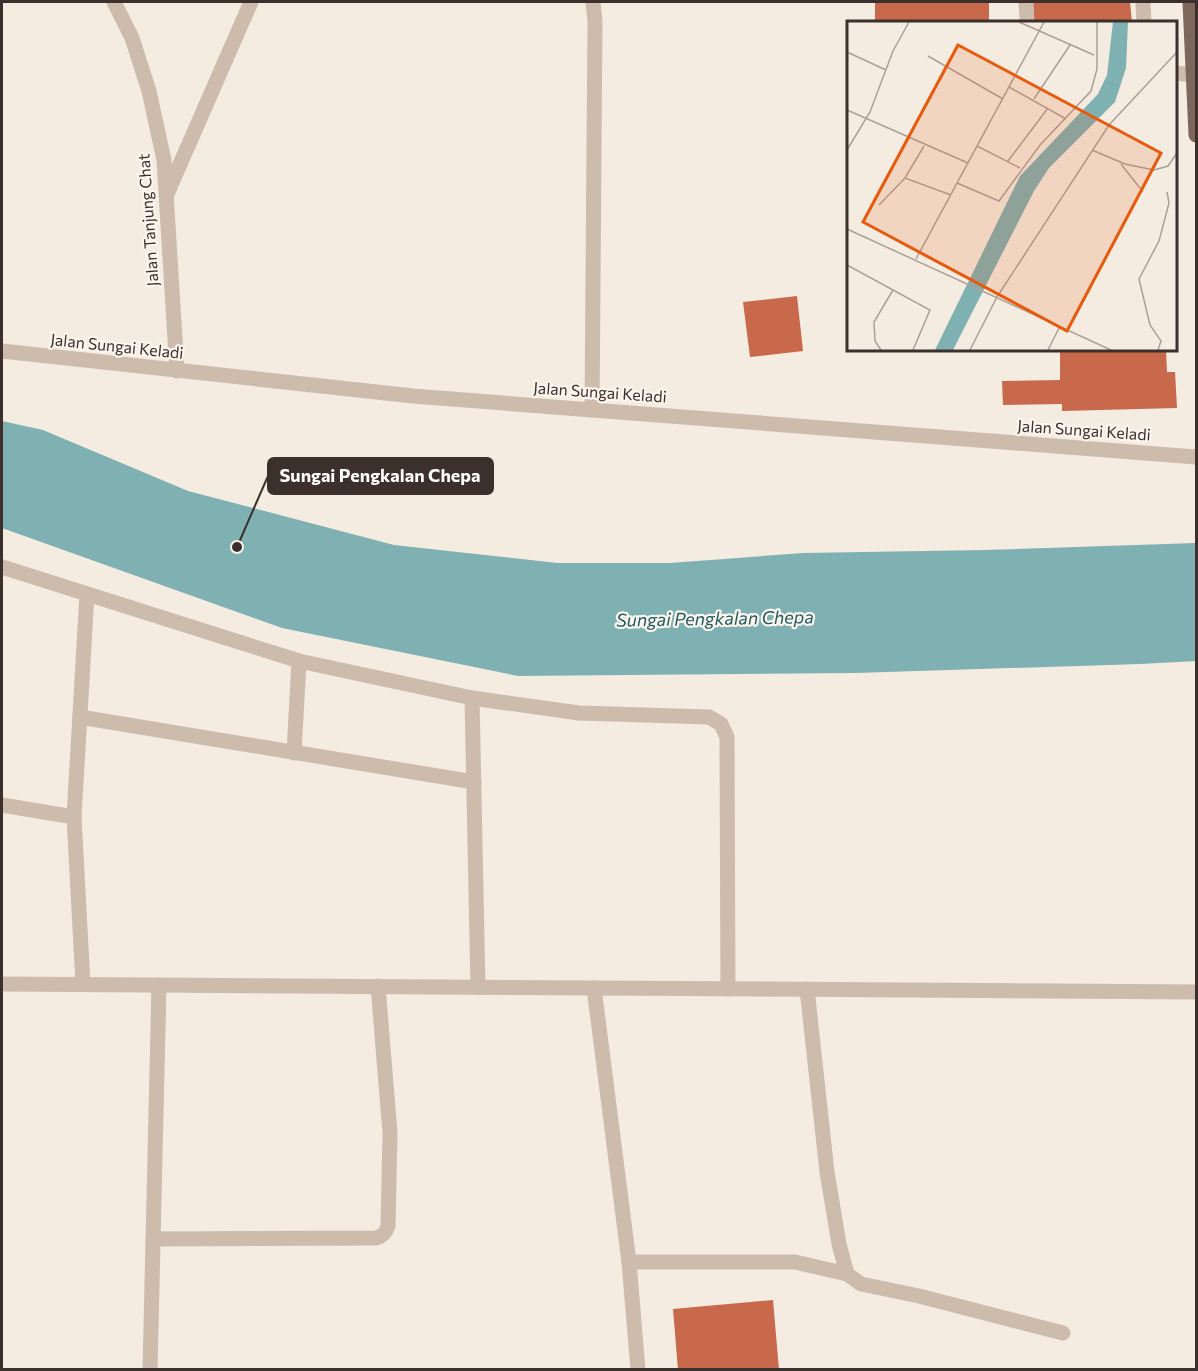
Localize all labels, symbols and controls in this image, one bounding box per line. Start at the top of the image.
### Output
inset map [847,21,1177,351]
street label: Jalan Tanjung Chat [133,153,162,287]
street label: Jalan Sungai Keladi [50,329,185,362]
street label: Jalan Sungai Keladi [533,377,667,406]
street label: Jalan Sungai Keladi [1017,415,1151,444]
callout: Sungai Pengkalan Chepa [268,458,493,494]
text: Sungai Pengkalan Chepa [280,464,480,486]
water label: Sungai Pengkalan Chepa [616,605,814,631]

